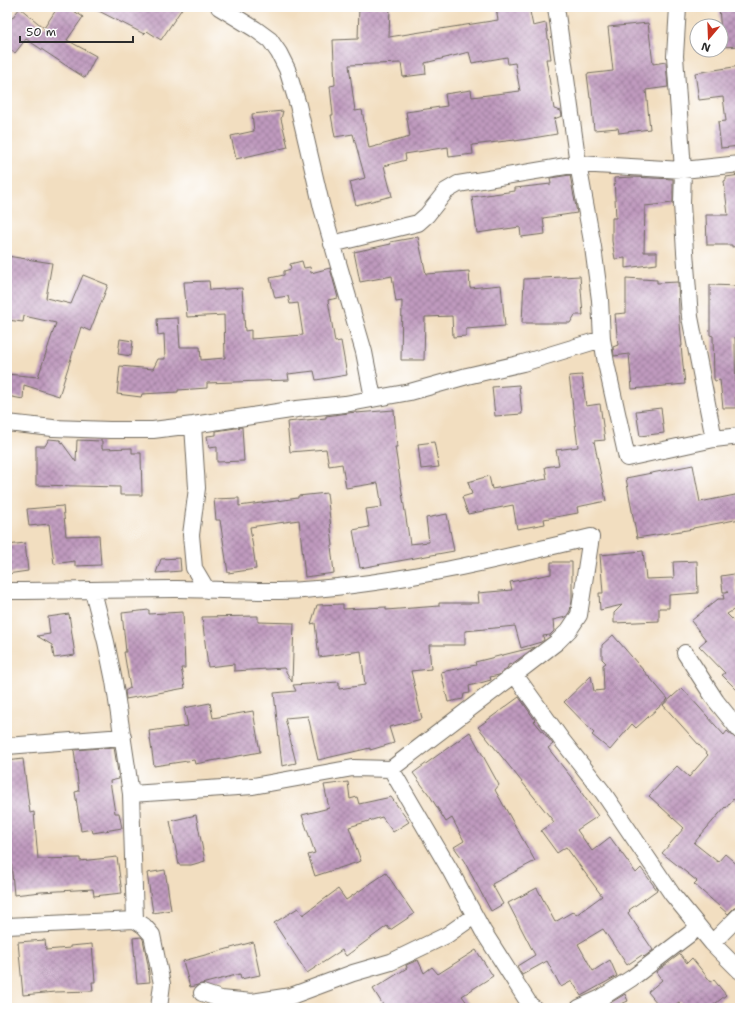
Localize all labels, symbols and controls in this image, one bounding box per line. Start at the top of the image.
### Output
scale bar [20,18,133,44]
north arrow [689,18,729,58]
text: 50 m [26,24,56,40]
text: N [699,38,712,55]

